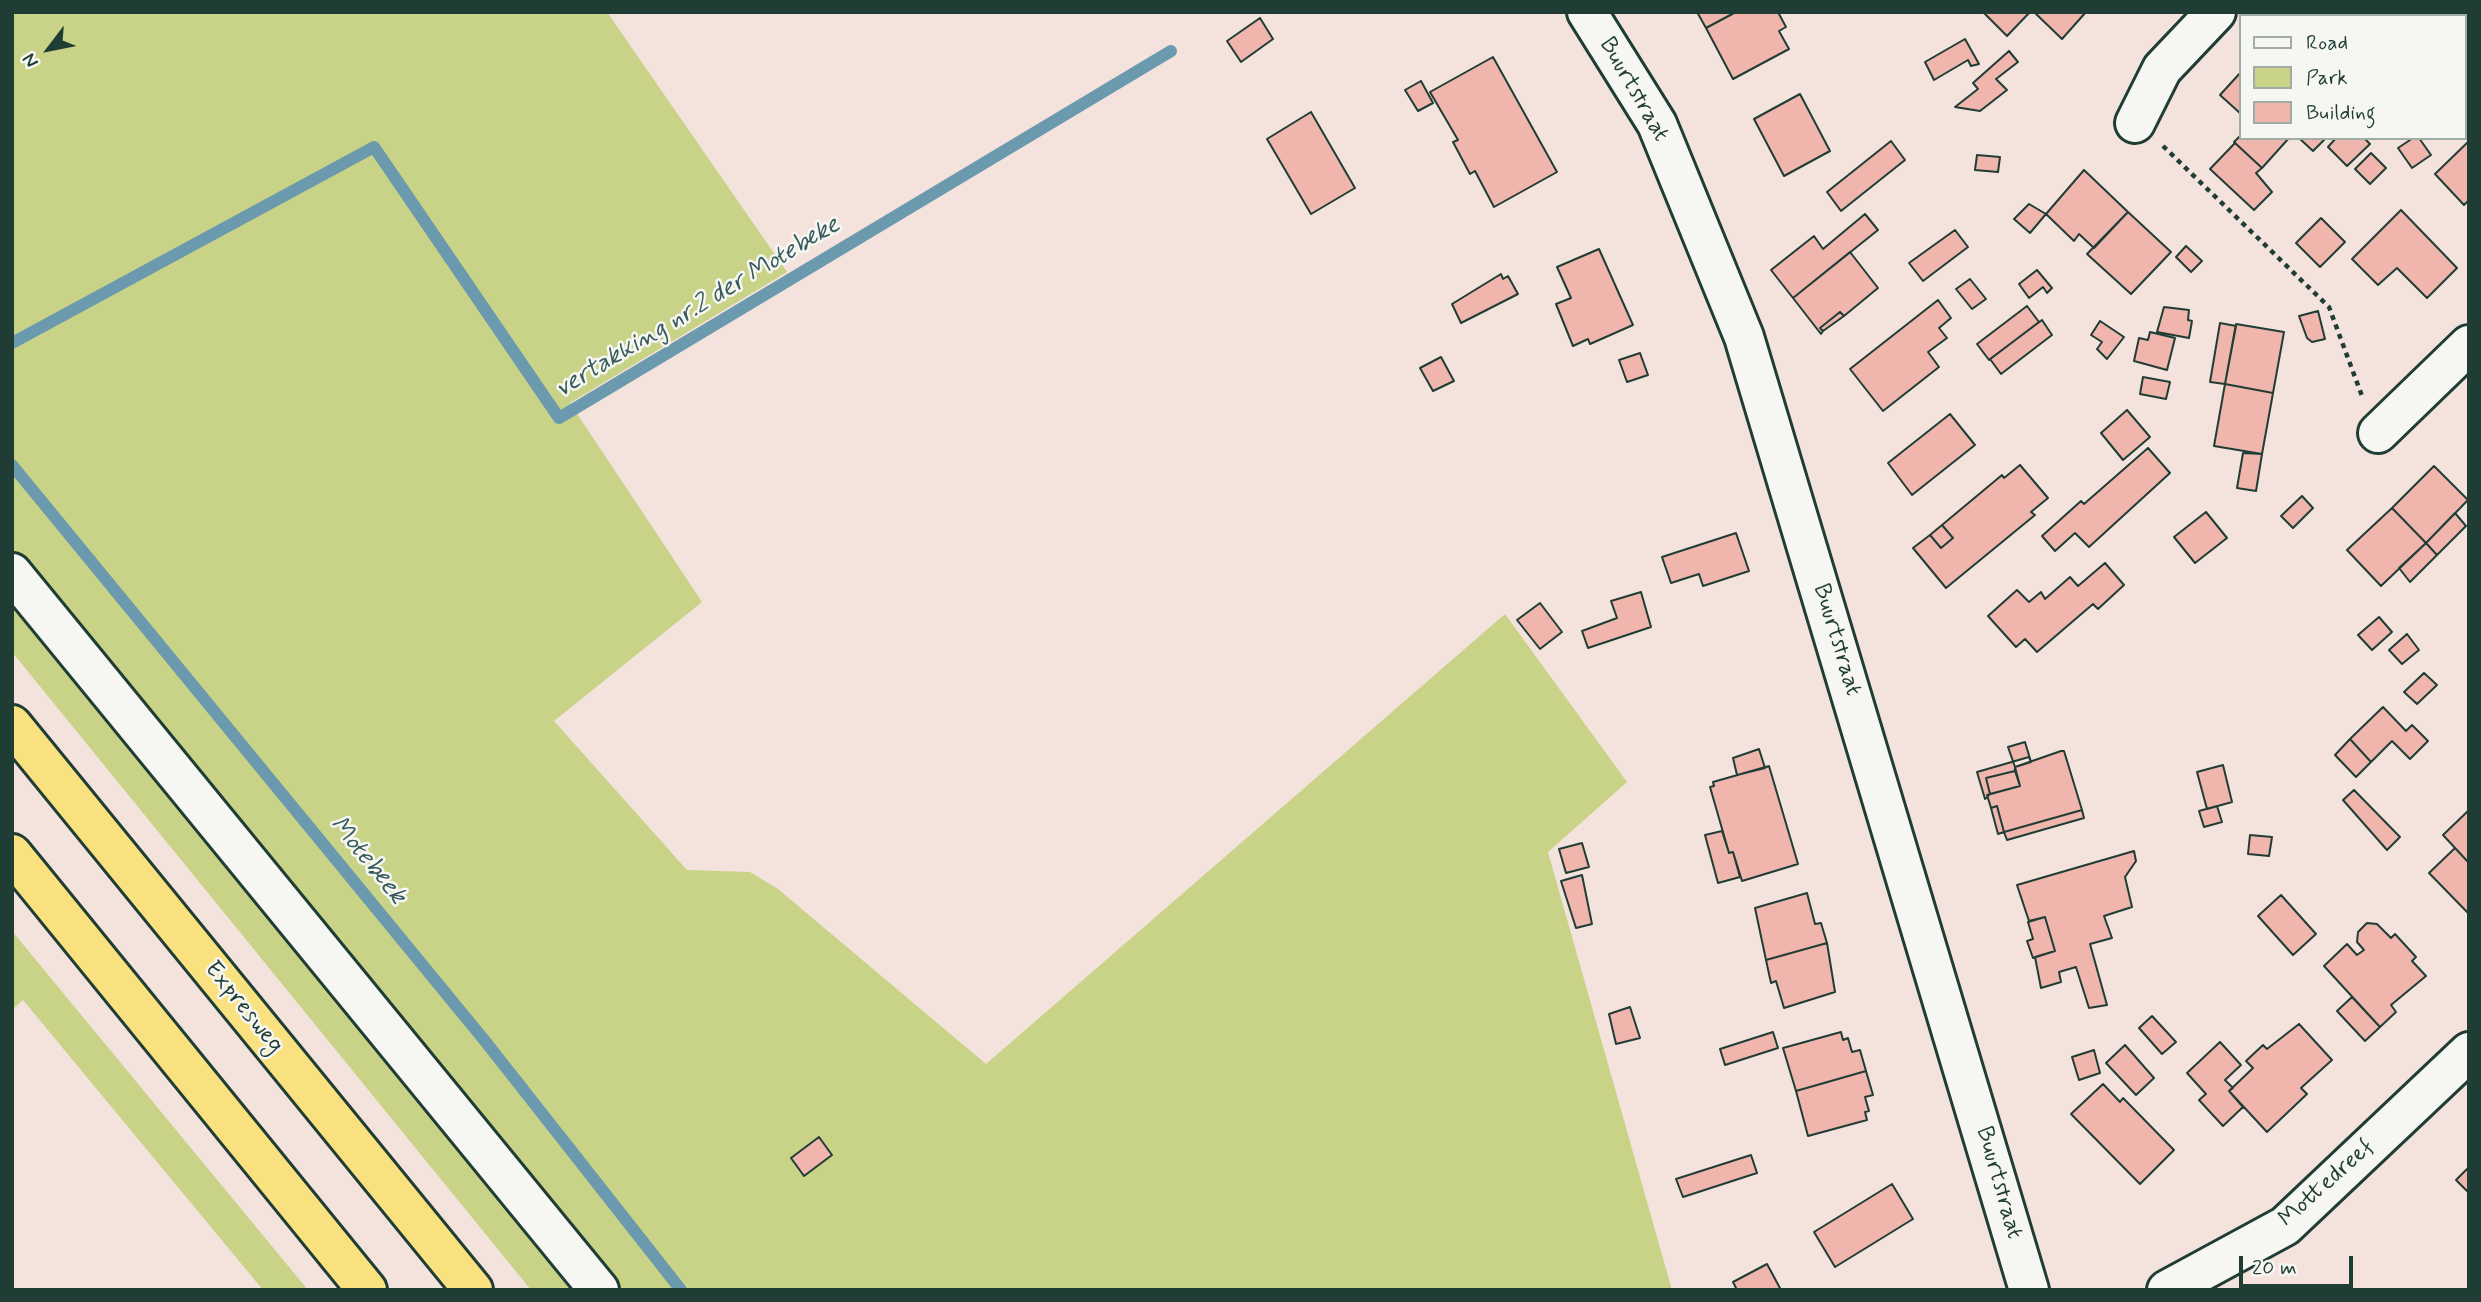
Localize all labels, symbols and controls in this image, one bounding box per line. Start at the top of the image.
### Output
north arrow [14,14,84,84]
legend [2240,14,2467,140]
text: Road [2306,29,2348,57]
street label: Buurtstraat [1592,33,1674,147]
text: N [17,48,45,72]
text: Park [2306,64,2348,92]
text: Building [2306,99,2376,127]
water label: vertakking nr.2 der Motebeke [550,210,846,406]
street label: Buurtstraat [1805,581,1867,699]
water label: Motebeek [322,811,412,911]
street label: Expresweg [197,956,289,1060]
street label: Buurtstraat [1968,1123,2028,1243]
street label: Mottedreef [2273,1134,2381,1234]
scale bar [2243,1242,2357,1286]
text: 20 m [2252,1254,2297,1282]

